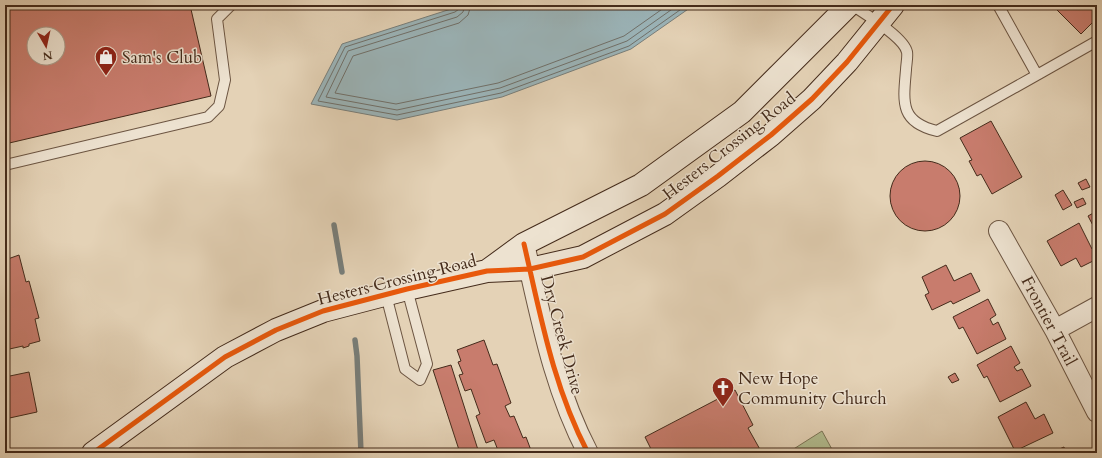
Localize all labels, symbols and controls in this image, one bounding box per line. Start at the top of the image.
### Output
north arrow [26,26,66,66]
shop icon: Sam's Club [93,44,119,77]
place label: Sam's Club [122,46,202,69]
text: N [41,47,53,64]
street label: Hesters Crossing Road [658,87,800,205]
street label: Hesters Crossing Road [315,249,479,311]
street label: Frontier Trail [1016,272,1083,370]
street label: Dry Creek Drive [535,273,589,397]
place label: New Hope Community Church [738,367,887,410]
church icon: New Hope Community Church [710,375,736,408]

